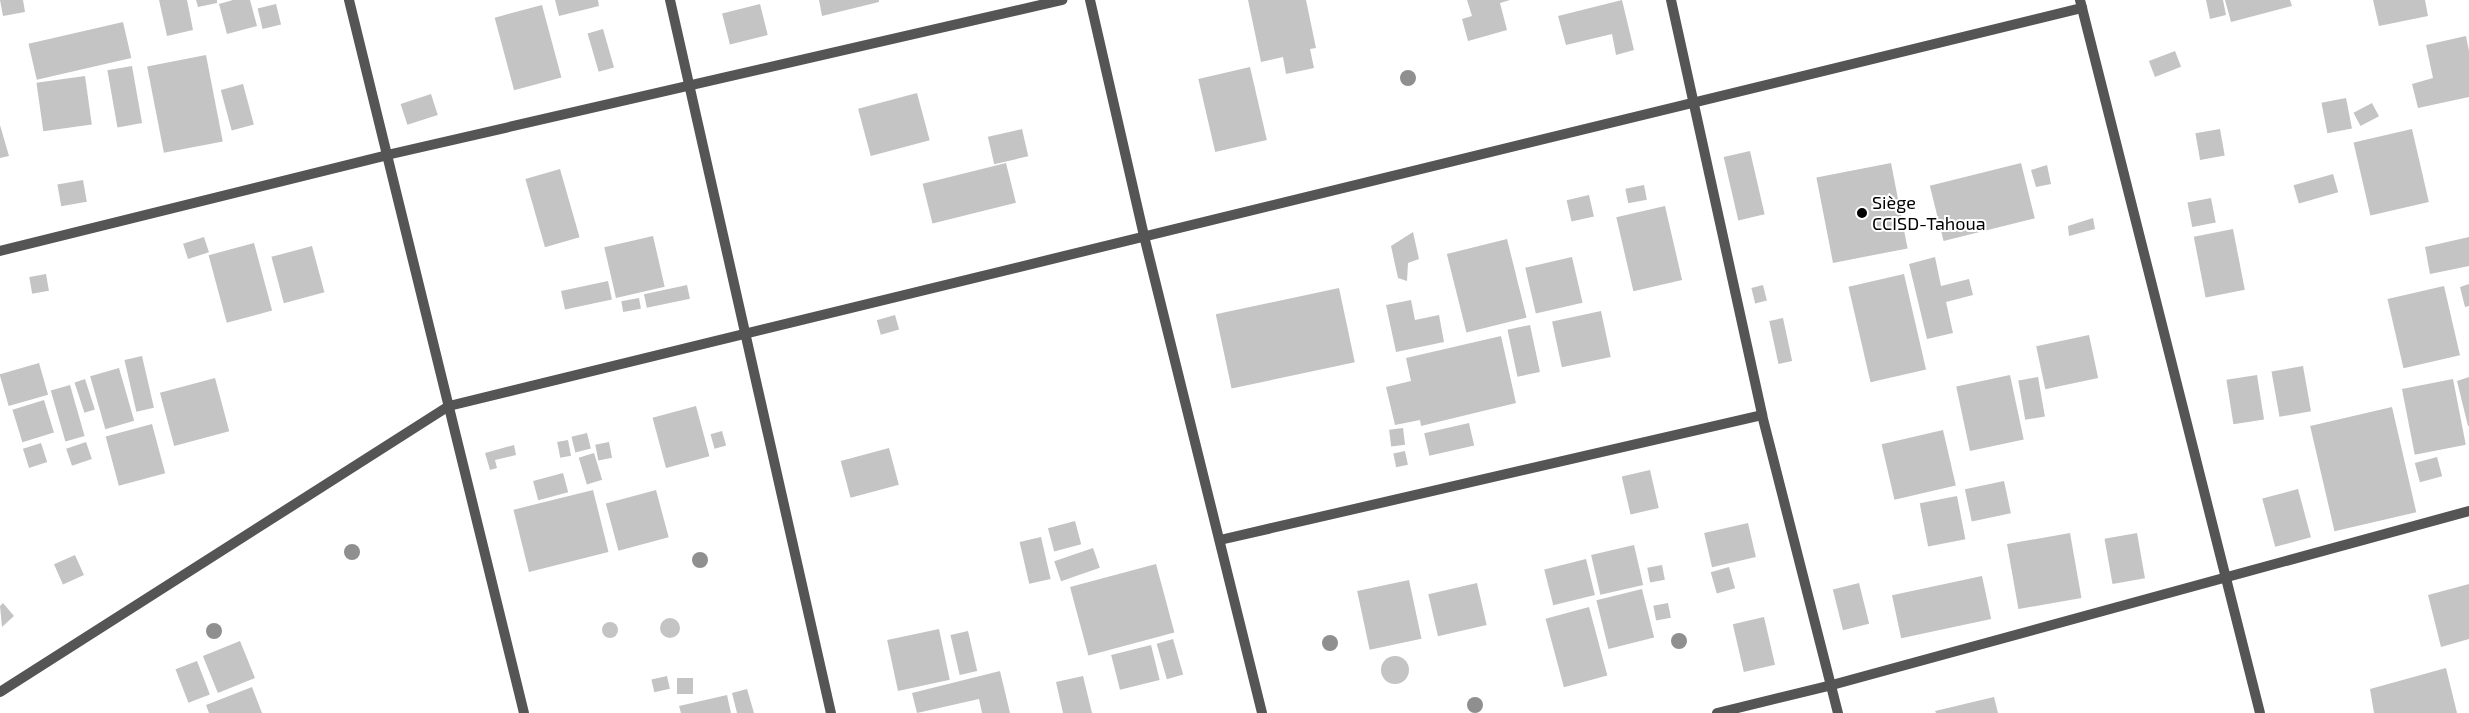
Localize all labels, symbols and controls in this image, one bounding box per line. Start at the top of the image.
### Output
place label: Siège CCISD-Tahoua [1872,192,1986,234]
marker: Siège CCISD-Tahoua [1856,207,1868,219]

